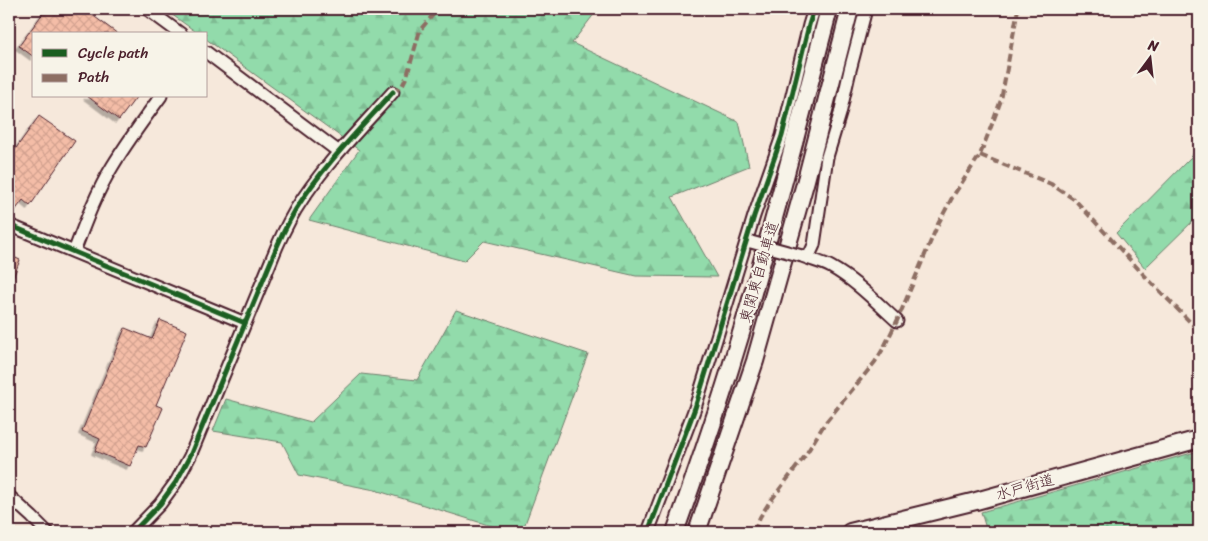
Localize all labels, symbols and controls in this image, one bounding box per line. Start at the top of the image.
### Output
legend [32,32,208,98]
north arrow [1126,32,1176,82]
text: N [1144,32,1161,59]
text: Cycle path [78,40,149,66]
text: Path [78,64,109,90]
street label: 東関東自動車道 [732,218,786,326]
street label: 水戸街道 [993,466,1057,508]

